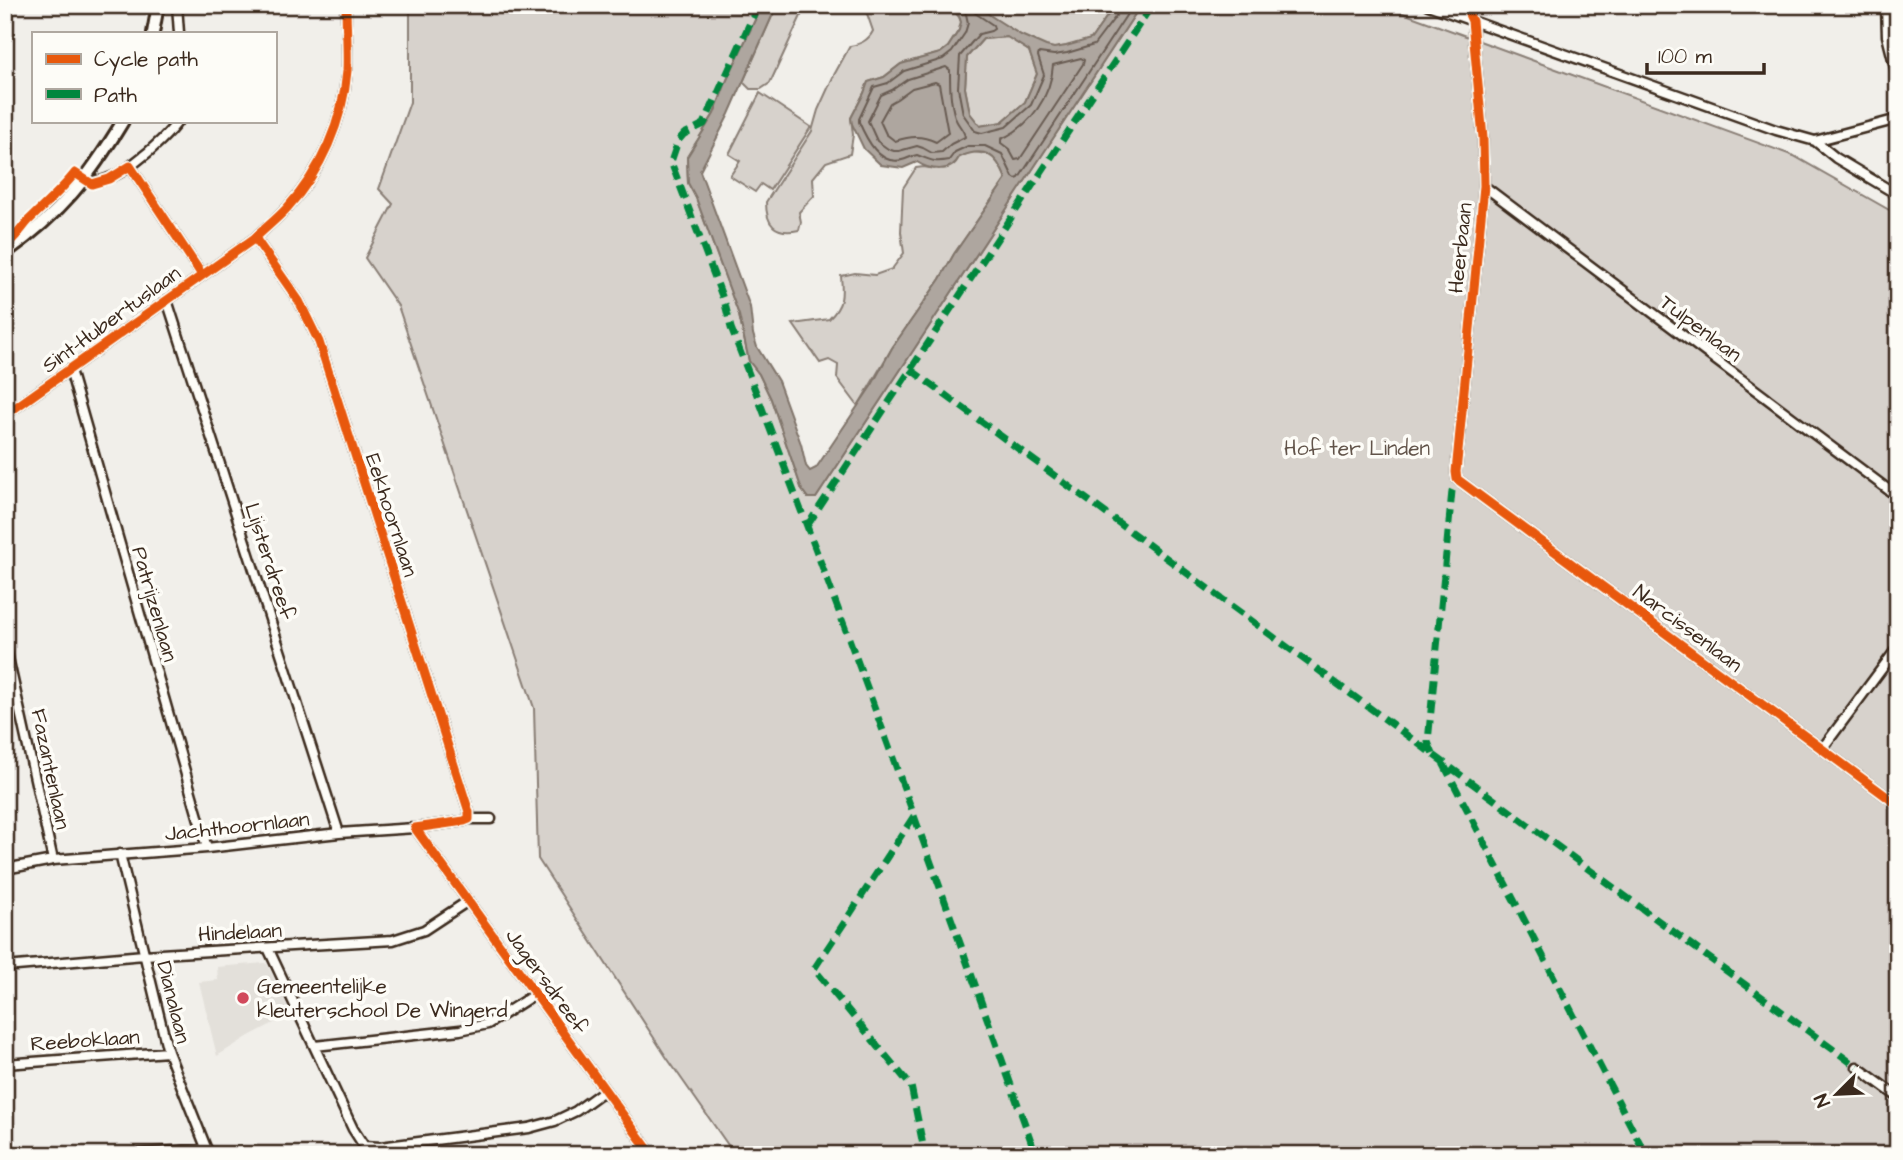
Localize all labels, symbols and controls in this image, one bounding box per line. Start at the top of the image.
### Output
legend [32,32,276,122]
scale bar [1647,32,1765,76]
text: 100 m [1658,42,1713,71]
text: Cycle path [94,45,199,76]
text: Path [94,81,138,110]
street label: Heerbaan [1441,201,1480,295]
street label: Sint-Hubertuslaan [36,259,187,380]
street label: Tulpenlaan [1653,288,1748,370]
park label: Hof ter Linden [1284,434,1430,463]
street label: Eekhoornlaan [358,450,425,580]
street label: Lijsterdreef [237,499,302,624]
street label: Patrijzenlaan [124,543,185,665]
street label: Narcissenlaan [1627,578,1748,679]
street label: Fazantenlaan [24,706,77,832]
street label: Jachthoornlaan [163,804,311,849]
street label: Hindelaan [197,916,283,949]
street label: Jagersdreef [497,923,595,1041]
street label: Dianalaan [149,958,198,1046]
place label: Gemeentelijke kleuterschool De Wingerd [257,972,508,1027]
marker: Gemeentelijke kleuterschool De Wingerd [235,990,251,1006]
street label: Reeboklaan [29,1022,141,1059]
north arrow [1801,1058,1871,1128]
text: N [1808,1089,1838,1111]

